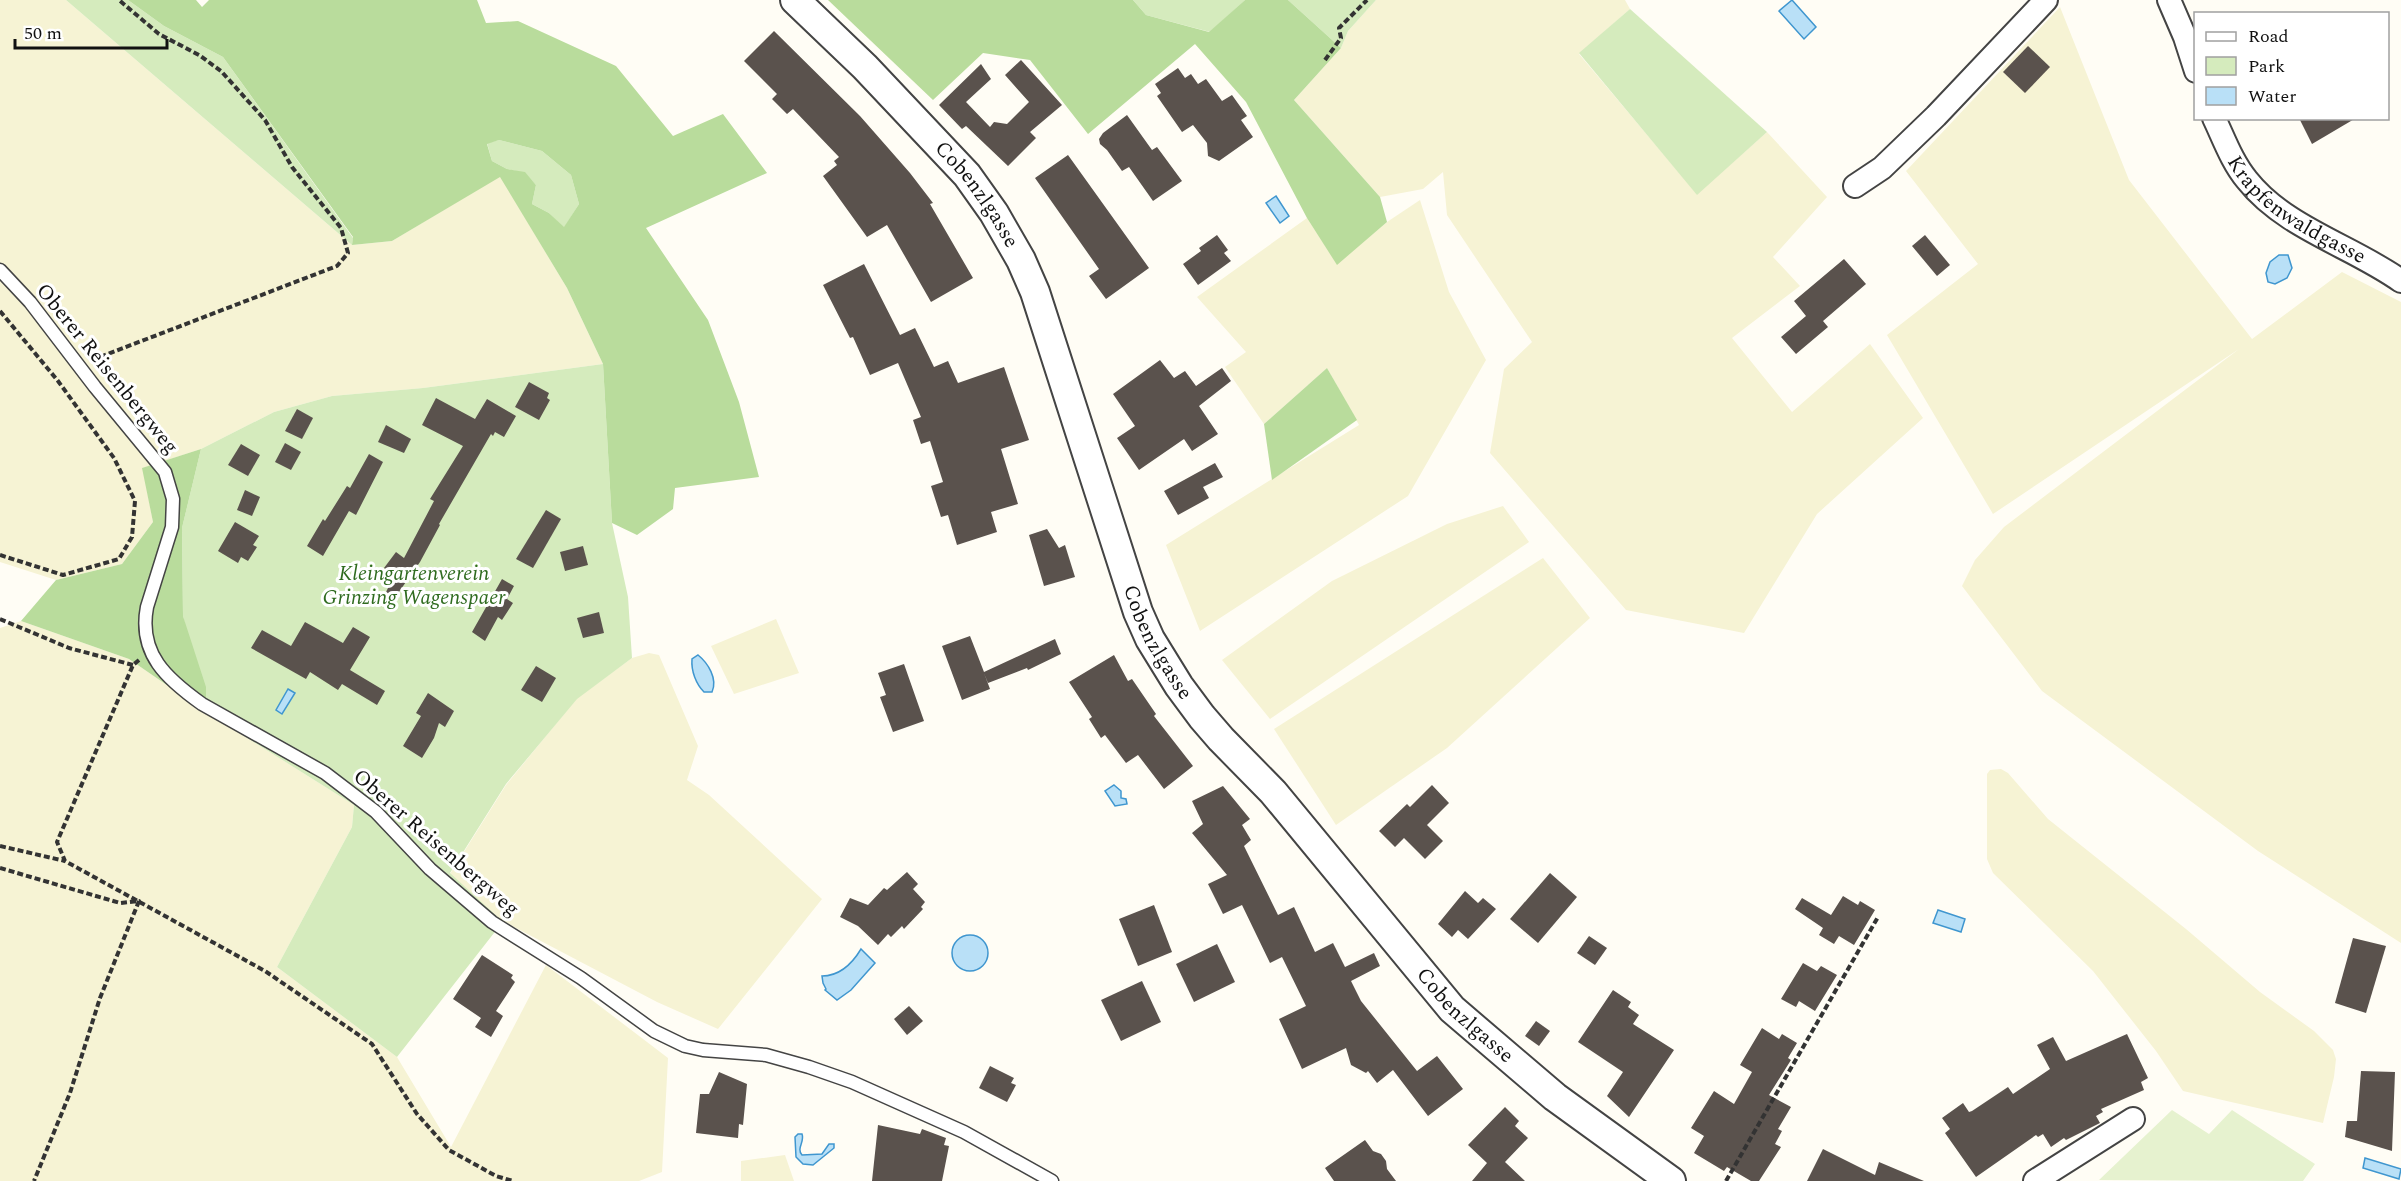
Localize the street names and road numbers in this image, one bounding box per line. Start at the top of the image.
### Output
street label: Cobenzlgasse [927,134,1027,254]
street label: Krapfenwaldgasse [2218,150,2372,273]
street label: Oberer Reisenbergweg [28,276,186,462]
street label: Cobenzlgasse [1114,581,1200,707]
street label: Oberer Reisenbergweg [345,761,527,925]
street label: Cobenzlgasse [1408,961,1521,1071]

